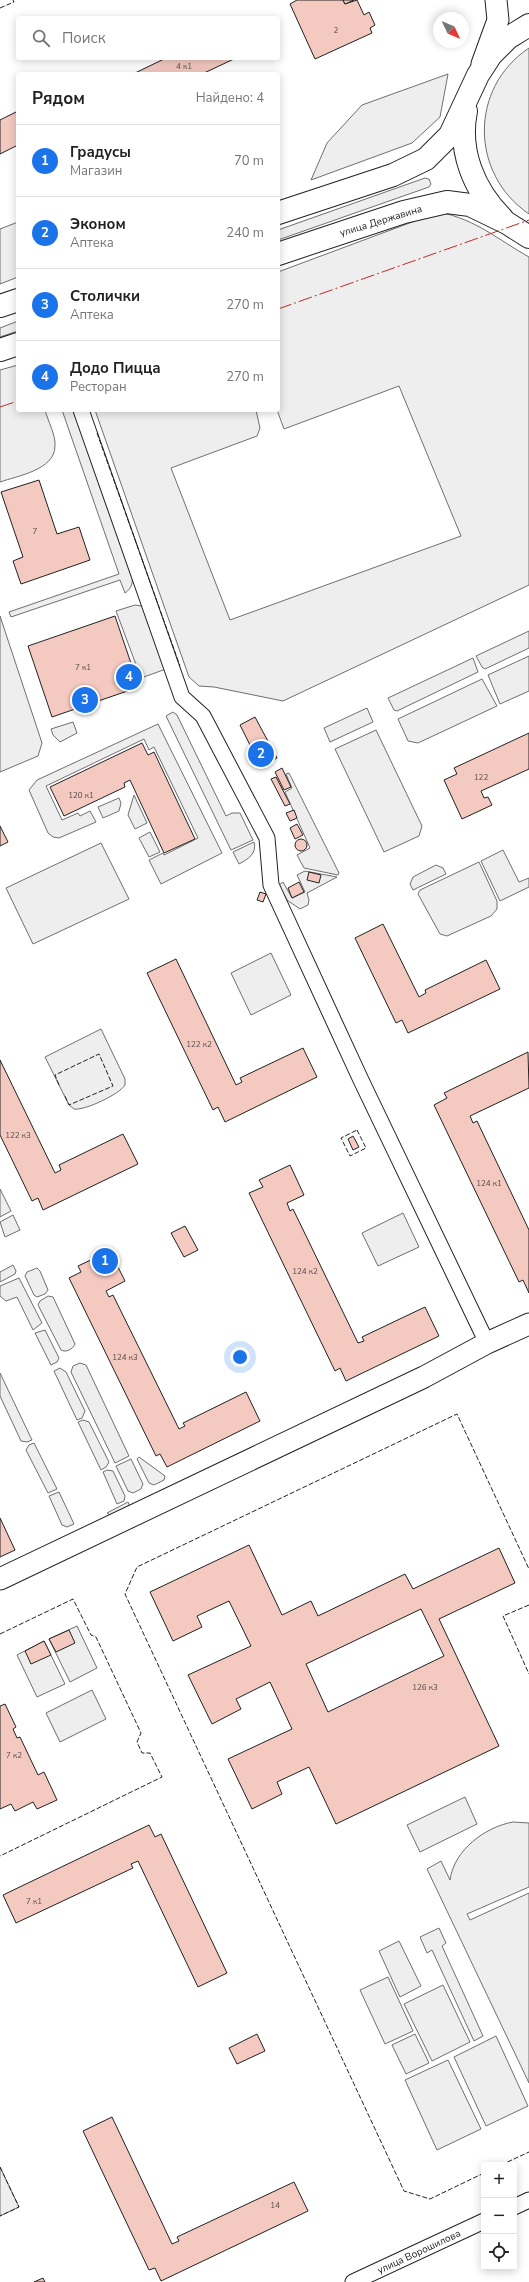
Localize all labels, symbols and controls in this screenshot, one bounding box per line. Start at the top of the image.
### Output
north arrow [433,12,469,48]
search box [16,16,280,60]
house number: 2 [334,25,339,36]
icon: search [30,27,52,49]
text: Поиск [62,28,106,48]
house number: 4 к1 [176,61,192,72]
text: Рядом [32,87,85,110]
text: Найдено: 4 [196,89,264,107]
text: Градусы [70,142,131,162]
text: 1 [41,152,49,170]
text: 70 m [234,152,264,170]
text: Магазин [70,162,122,180]
street label: улица Державина [338,202,424,240]
text: Эконом [70,214,126,234]
text: 2 [41,224,49,242]
text: 240 m [226,224,264,242]
text: Аптека [70,234,114,252]
text: Столички [70,286,140,306]
text: 3 [41,296,49,314]
text: 270 m [226,296,264,314]
text: Аптека [70,306,114,324]
text: Додо Пицца [70,358,161,378]
text: 4 [41,368,49,386]
text: 270 m [226,368,264,386]
text: Ресторан [70,378,127,396]
house number: 7 [33,526,38,537]
house number: 7 к1 [75,662,91,673]
pin: 4 [116,662,142,692]
pin: 3 [72,685,98,715]
pin: 2 [248,739,274,769]
house number: 122 [474,772,488,783]
house number: 120 к1 [68,790,94,801]
house number: 122 к2 [186,1039,212,1050]
house number: 122 к3 [5,1130,31,1141]
house number: 124 к1 [476,1178,502,1189]
pin: 1 [92,1246,118,1276]
house number: 124 к2 [292,1266,318,1277]
your location [230,1347,250,1367]
house number: 124 к3 [112,1352,138,1363]
house number: 126 к3 [412,1682,438,1693]
house number: 7 к2 [6,1750,22,1761]
house number: 7 к1 [26,1896,42,1907]
map controls [481,2162,517,2270]
button: + [481,2162,517,2198]
button: − [481,2198,517,2234]
house number: 14 [270,2200,280,2211]
street label: улица Ворошилова [375,2227,463,2277]
button: locate [481,2234,517,2270]

